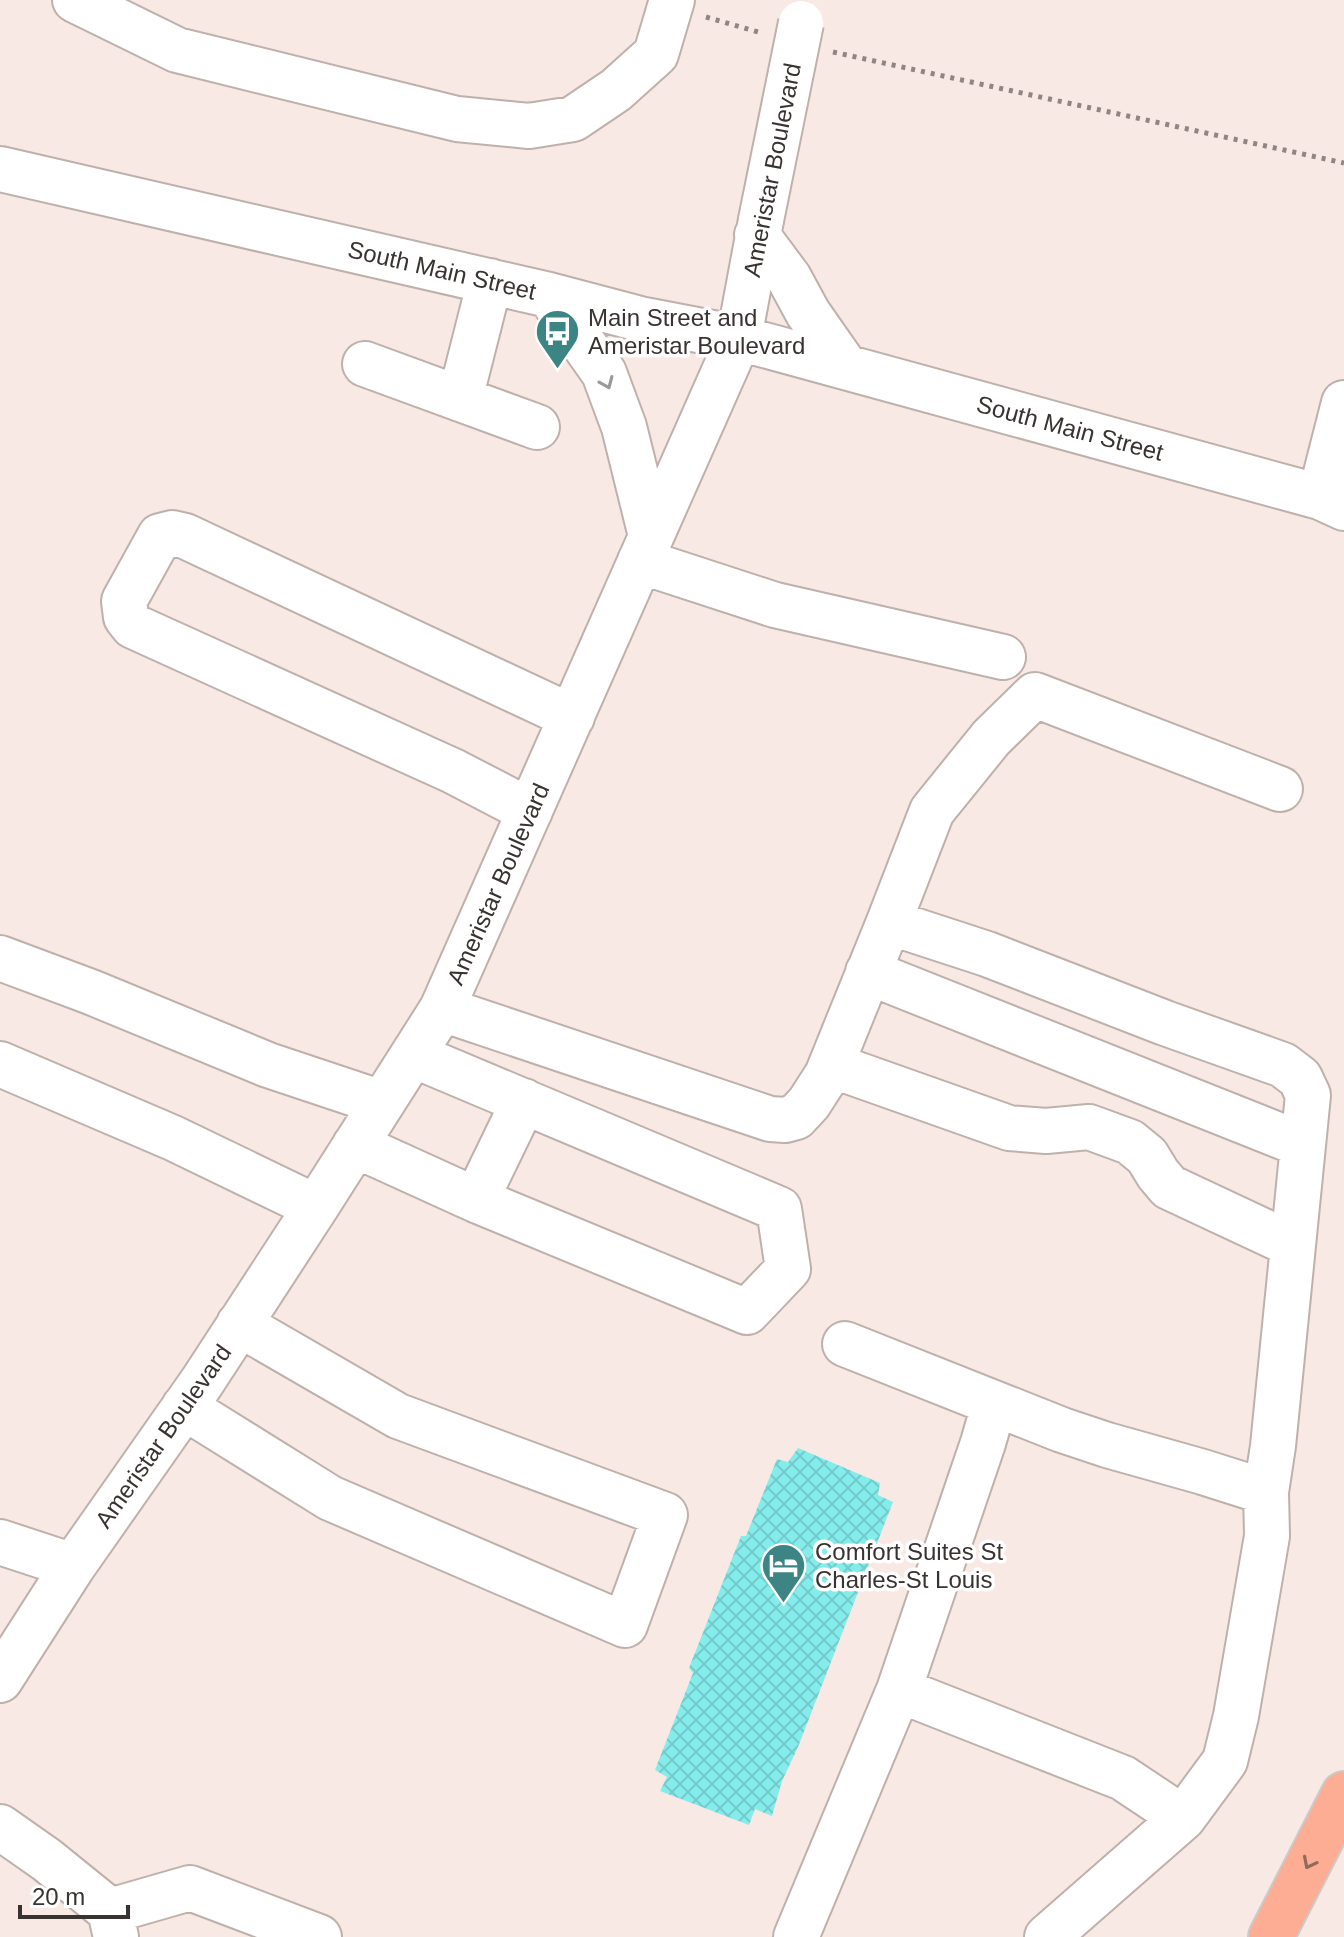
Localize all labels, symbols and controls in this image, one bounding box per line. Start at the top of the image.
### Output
street label: Ameristar Boulevard [738,61,806,279]
street label: South Main Street [345,235,539,305]
place label: Main Street and Ameristar Boulevard [588,304,805,359]
bus stop icon: Main Street and Ameristar Boulevard [533,307,581,370]
one-way arrow [598,375,614,389]
street label: South Main Street [974,390,1167,466]
street label: Ameristar Boulevard [441,779,555,989]
street label: Ameristar Boulevard [90,1339,236,1533]
place label: Comfort Suites St Charles-St Louis [815,1538,1003,1593]
hotel icon: Comfort Suites St Charles-St Louis [760,1541,808,1604]
one-way arrow [1303,1855,1318,1870]
scale bar [20,1869,128,1919]
text: 20 m [32,1883,85,1910]

